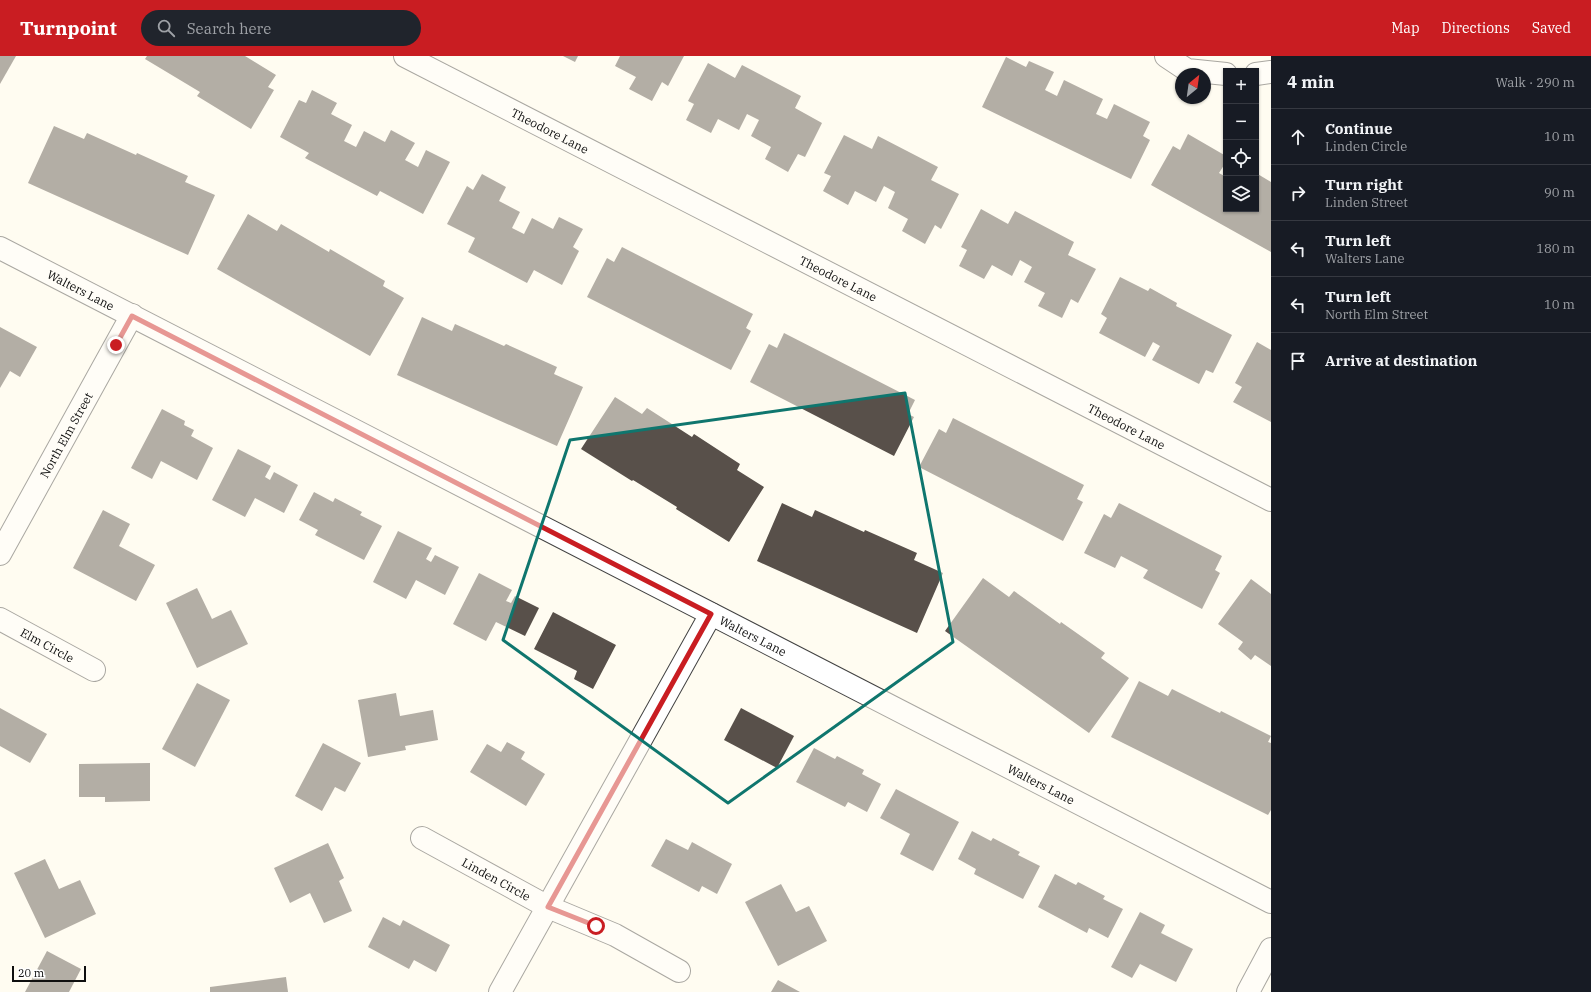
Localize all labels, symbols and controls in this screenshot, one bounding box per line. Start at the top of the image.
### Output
search box [141,10,421,46]
text: Turnpoint [20,16,117,40]
icon: search [155,17,177,39]
text: Search here [187,19,271,38]
text: Map [1391,19,1420,37]
text: Directions [1442,19,1510,37]
text: Saved [1532,19,1571,37]
north arrow [1175,68,1211,104]
map controls [1223,68,1259,212]
button: + [1223,68,1259,104]
text: 4 min [1287,71,1335,93]
text: Walk · 290 m [1496,74,1575,91]
street label: Theodore Lane [509,104,591,156]
button: − [1223,104,1259,140]
text: Continue [1325,119,1392,138]
icon: ahead [1287,126,1309,148]
text: 10 m [1544,128,1575,145]
text: Linden Circle [1325,138,1407,155]
button: locate [1223,140,1259,176]
text: Turn right [1325,175,1403,194]
button: layers [1223,176,1259,212]
icon: right [1287,182,1309,204]
text: 90 m [1544,184,1575,201]
text: Linden Street [1325,194,1408,211]
text: Turn left [1325,231,1391,250]
icon: left [1287,238,1309,260]
text: 180 m [1536,240,1575,257]
text: Walters Lane [1325,250,1405,267]
street label: Theodore Lane [797,252,880,304]
street label: Walters Lane [45,266,117,313]
text: Turn left [1325,287,1391,306]
icon: left [1287,294,1309,316]
text: 10 m [1544,296,1575,313]
text: North Elm Street [1325,306,1428,323]
route end [107,336,125,354]
icon: arrive [1287,350,1309,372]
text: Arrive at destination [1325,351,1477,370]
street label: North Elm Street [36,390,95,480]
street label: Theodore Lane [1085,400,1168,452]
street label: Walters Lane [717,612,789,659]
street label: Elm Circle [18,624,77,665]
street label: Walters Lane [1005,760,1077,807]
street label: Linden Circle [460,854,533,904]
route start [587,917,605,935]
scale bar [12,964,86,983]
text: 20 m [18,966,44,980]

